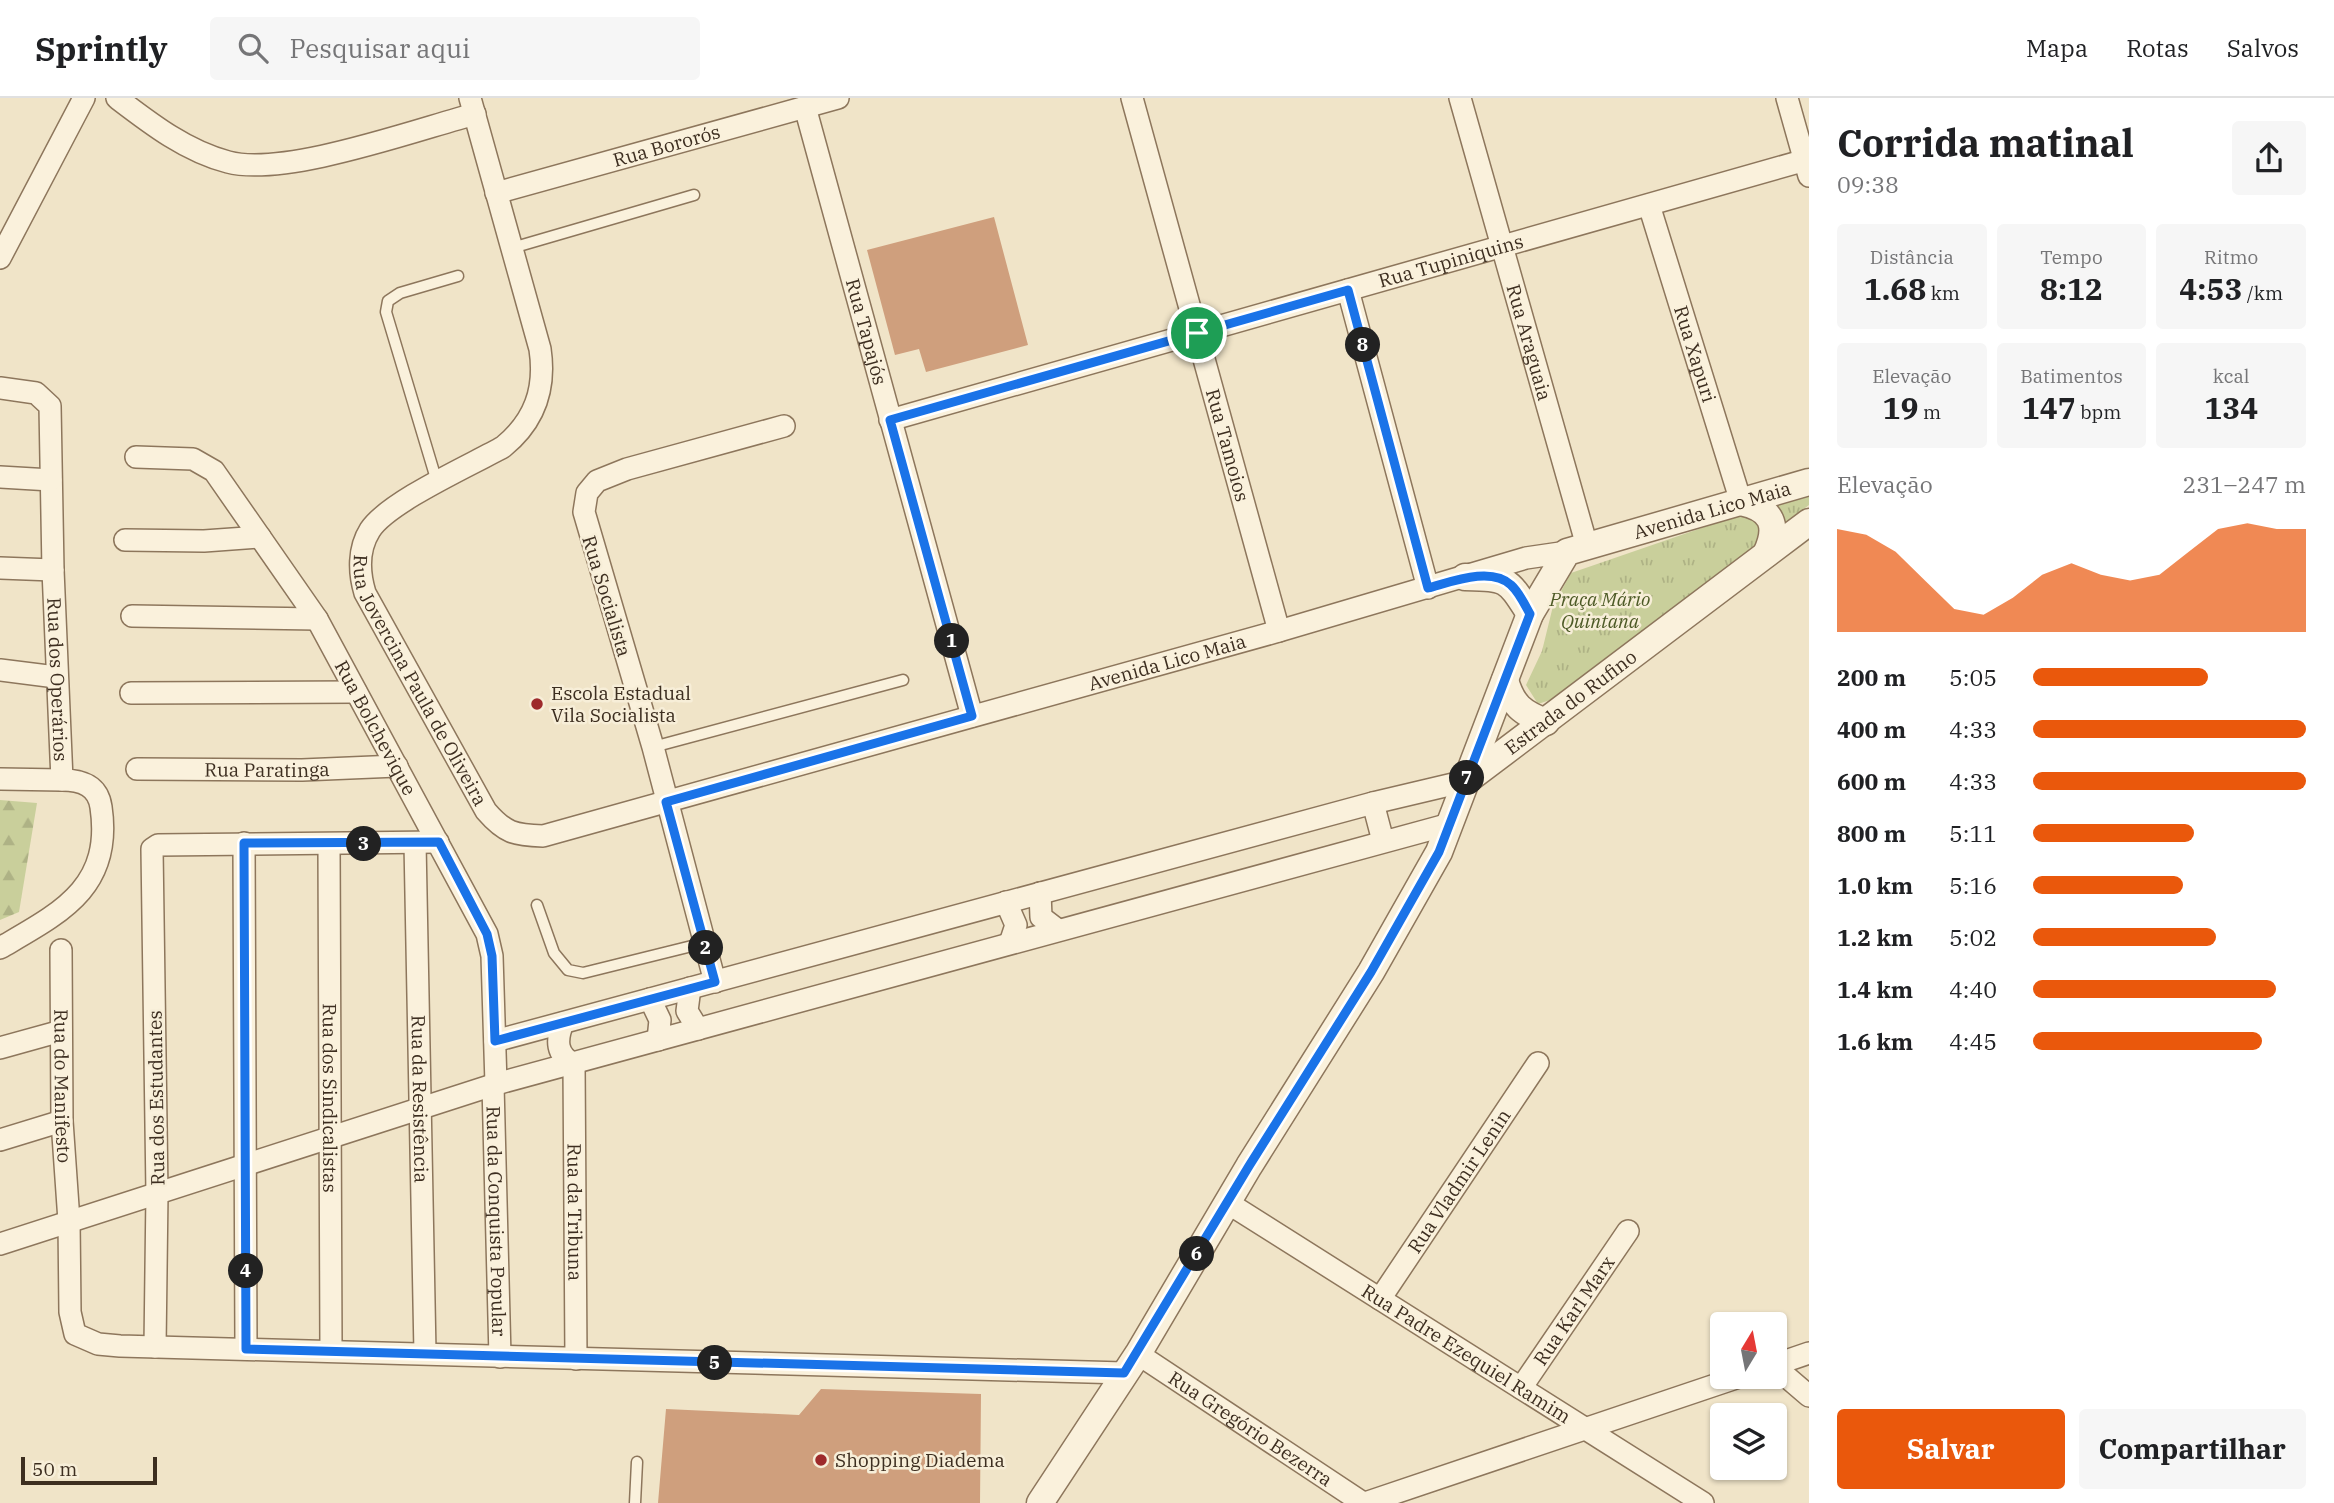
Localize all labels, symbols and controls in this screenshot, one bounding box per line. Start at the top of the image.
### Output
search box [210,17,700,80]
text: Sprintly [35,27,168,70]
icon: search [234,29,272,67]
text: Pesquisar aqui [290,31,470,65]
text: Mapa [2026,32,2088,64]
text: Rotas [2126,32,2189,64]
text: Salvos [2227,32,2299,64]
text: Corrida matinal [1837,118,2134,167]
street label: Rua Bororós [610,119,723,172]
button: share [2232,121,2306,195]
text: 09:38 [1837,169,1899,199]
street label: Rua Tupiniquins [1376,229,1526,293]
text: Distância [1870,245,1954,269]
text: Tempo [2040,245,2103,269]
text: Ritmo [2204,245,2258,269]
text: 1.68 [1864,269,1926,308]
text: 8:12 [2040,269,2103,308]
text: 4:53 [2179,269,2242,308]
street label: Rua Tapajós [841,276,893,388]
street label: Rua Araguaia [1501,281,1557,403]
text: km [1926,281,1960,305]
text: /km [2242,281,2283,305]
pin [1167,303,1227,363]
street label: Rua Xapuri [1669,303,1721,405]
icon: arrive [1178,314,1216,352]
pin: 8 [1346,328,1380,362]
text: 8 [1357,332,1368,356]
text: Elevação [1872,364,1951,388]
text: Batimentos [2020,364,2123,388]
text: kcal [2213,364,2249,388]
street label: Rua Tamoios [1201,386,1255,504]
text: 19 [1883,388,1919,427]
text: 147 [2022,388,2076,427]
text: 134 [2204,388,2258,427]
text: m [1919,400,1941,424]
text: bpm [2076,400,2121,424]
text: Elevação [1837,469,1933,499]
text: 231–247 m [2182,469,2306,499]
street label: Avenida Lico Maia [1631,476,1794,544]
street label: Rua Socialista [577,533,637,659]
street label: Rua Jovercina Paula de Oliveira [348,554,493,810]
park label: Praça Mário Quintana [1549,587,1650,633]
street label: Rua dos Operários [42,597,73,762]
pin: 1 [934,624,970,658]
text: 1 [946,628,957,652]
street label: Avenida Lico Maia [1086,629,1249,696]
street label: Estrada do Rufino [1500,644,1641,760]
street label: Rua Bolchevique [330,656,422,799]
text: 200 m [1837,662,1906,692]
text: 5:05 [1949,662,1997,692]
place label: Escola Estadual Vila Socialista [551,681,691,727]
marker: Escola Estadual Vila Socialista [529,696,545,712]
text: 400 m [1837,714,1906,744]
text: 4:33 [1949,714,1997,744]
street label: Rua Paratinga [204,757,330,782]
pin: 7 [1450,760,1484,796]
text: 7 [1461,765,1472,789]
text: 600 m [1837,766,1906,796]
text: 4:33 [1949,766,1997,796]
text: 800 m [1837,818,1906,848]
text: 5:11 [1949,818,1997,848]
pin: 3 [346,826,382,862]
text: 3 [358,831,369,855]
text: 1.0 km [1837,870,1913,900]
text: 5:16 [1949,870,1997,900]
text: 1.2 km [1837,922,1913,952]
text: 5:02 [1949,922,1997,952]
pin: 2 [688,930,724,966]
text: 2 [700,935,711,959]
text: 1.4 km [1837,974,1913,1004]
text: 4:40 [1949,974,1997,1004]
street label: Rua dos Sindicalistas [318,1003,342,1193]
street label: Rua do Manifesto [49,1009,77,1164]
street label: Rua dos Estudantes [142,1010,170,1186]
street label: Rua da Resistência [406,1015,434,1183]
text: 1.6 km [1837,1026,1913,1056]
text: 4:45 [1949,1026,1997,1056]
street label: Rua Vladmir Lenin [1402,1104,1516,1258]
street label: Rua da Conquista Popular [482,1105,511,1337]
street label: Rua da Tribuna [563,1143,587,1281]
pin: 6 [1180,1236,1214,1272]
text: 6 [1191,1241,1202,1265]
street label: Rua Karl Marx [1528,1251,1620,1370]
pin: 4 [229,1254,264,1288]
text: 4 [240,1258,251,1282]
street label: Rua Padre Ezequiel Ramim [1357,1279,1575,1429]
north arrow [1710,1312,1787,1390]
map controls [1710,1312,1787,1480]
pin: 5 [698,1346,732,1380]
text: 5 [709,1350,720,1374]
street label: Rua Gregório Bezerra [1164,1366,1337,1491]
button: layers [1710,1403,1787,1480]
button: Salvar [1837,1409,2065,1489]
button: Compartilhar [2079,1409,2306,1489]
place label: Shopping Diadema [835,1448,1005,1472]
marker: Shopping Diadema [813,1452,829,1468]
scale bar [21,1454,158,1486]
text: 50 m [32,1457,77,1481]

